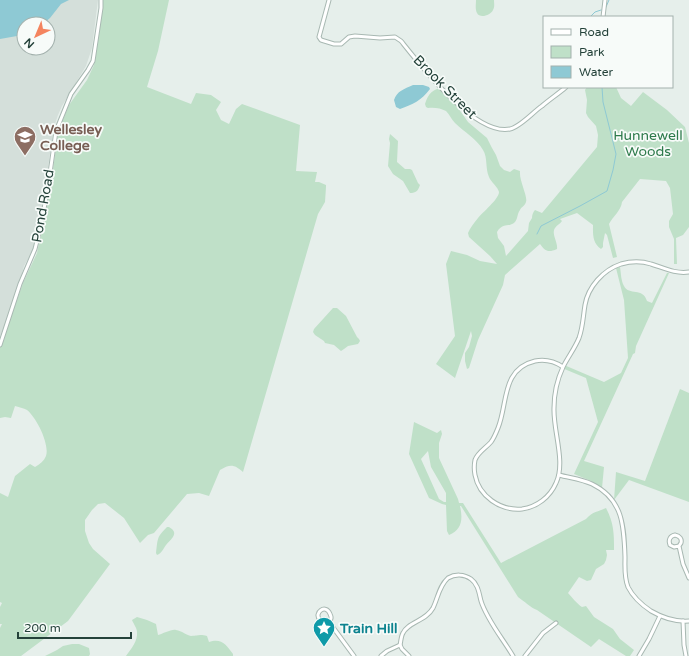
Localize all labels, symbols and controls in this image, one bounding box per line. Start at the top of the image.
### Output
north arrow [16,16,56,56]
legend [543,16,673,88]
text: Road [579,25,609,39]
text: N [22,35,37,51]
text: Park [579,45,605,59]
street label: Brook Street [410,52,481,123]
text: Water [579,65,614,79]
place label: Wellesley College [40,121,102,154]
school or university icon: Wellesley College [12,124,38,157]
park label: Hunnewell Woods [613,127,683,160]
street label: Pond Road [28,168,58,244]
scale bar [18,614,131,640]
place icon: Train Hill [311,615,337,648]
place label: Train Hill [339,620,397,637]
text: 200 m [24,621,61,635]

